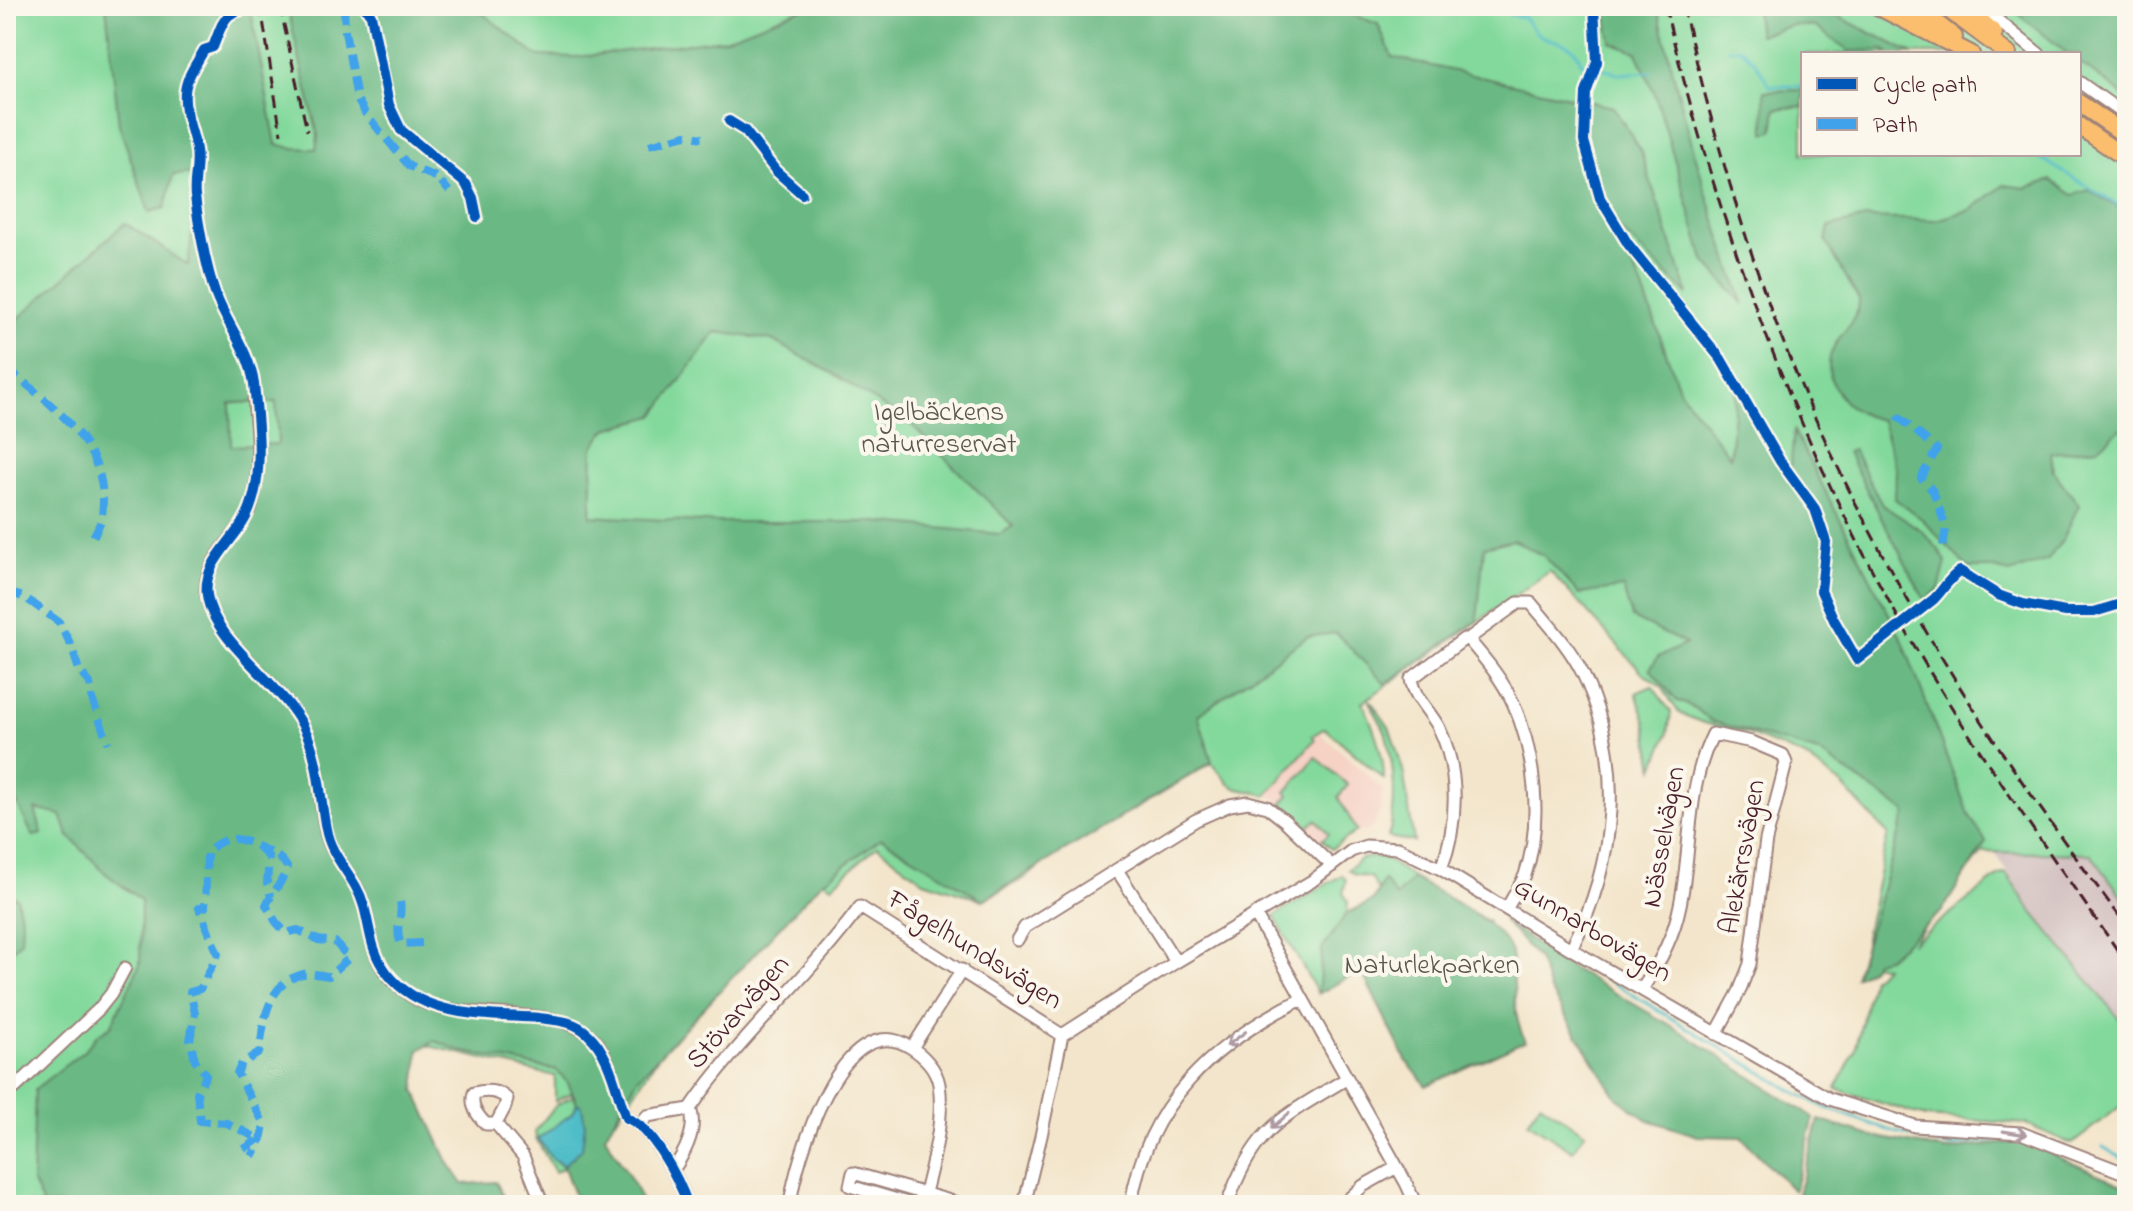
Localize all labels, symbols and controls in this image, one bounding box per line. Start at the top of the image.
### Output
legend [1801,52,2081,156]
text: Cycle path [1873,69,1977,105]
text: Path [1873,109,1918,144]
park label: Igelbäckens naturreservat [862,393,1016,466]
street label: Nässelvägen [1632,763,1698,911]
street label: Alekärrsvägen [1710,776,1778,938]
street label: Gunnarbovägen [1505,868,1679,994]
street label: Fågelhundsvägen [877,880,1070,1021]
park label: Naturlekparken [1344,946,1520,987]
street label: Stövarvägen [677,947,801,1079]
one-way arrow [1225,1031,1247,1048]
one-way arrow [1270,1111,1291,1129]
one-way arrow [2001,1126,2027,1141]

